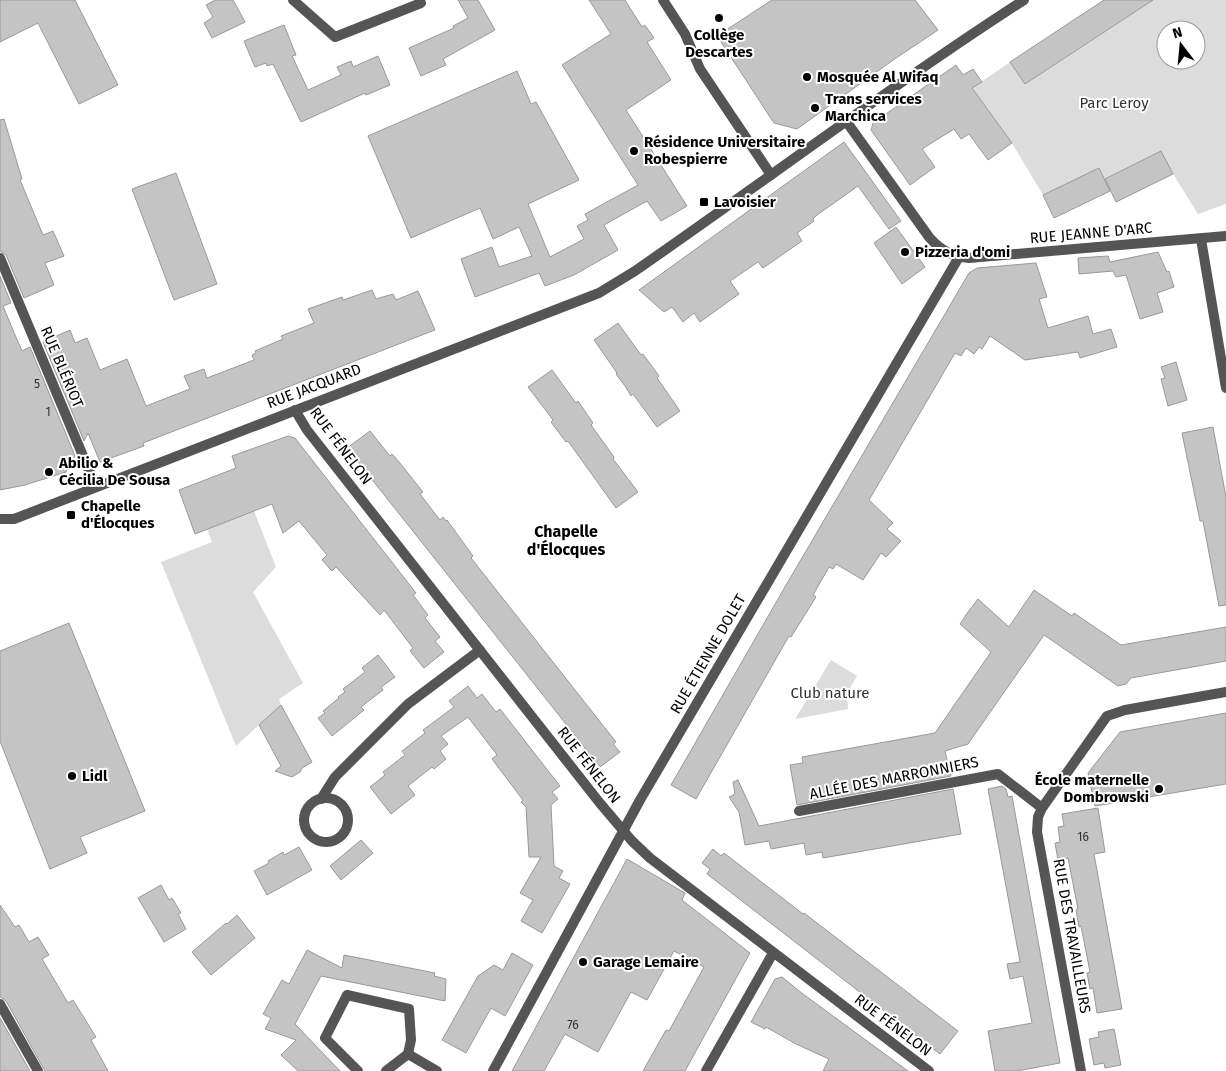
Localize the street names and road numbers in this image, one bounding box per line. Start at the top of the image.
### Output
street label: RUE JEANNE D'ARC [1029,219,1154,247]
street label: RUE BLÉRIOT [37,324,87,411]
street label: RUE JACQUARD [264,360,364,412]
street label: RUE FÉNELON [306,404,376,488]
street label: RUE ÉTIENNE DOLET [666,591,750,717]
street label: RUE FÉNELON [554,723,624,807]
street label: ALLÉE DES MARRONNIERS [808,753,980,803]
street label: RUE DES TRAVAILLEURS [1050,857,1094,1015]
street label: RUE FÉNELON [851,990,935,1060]

